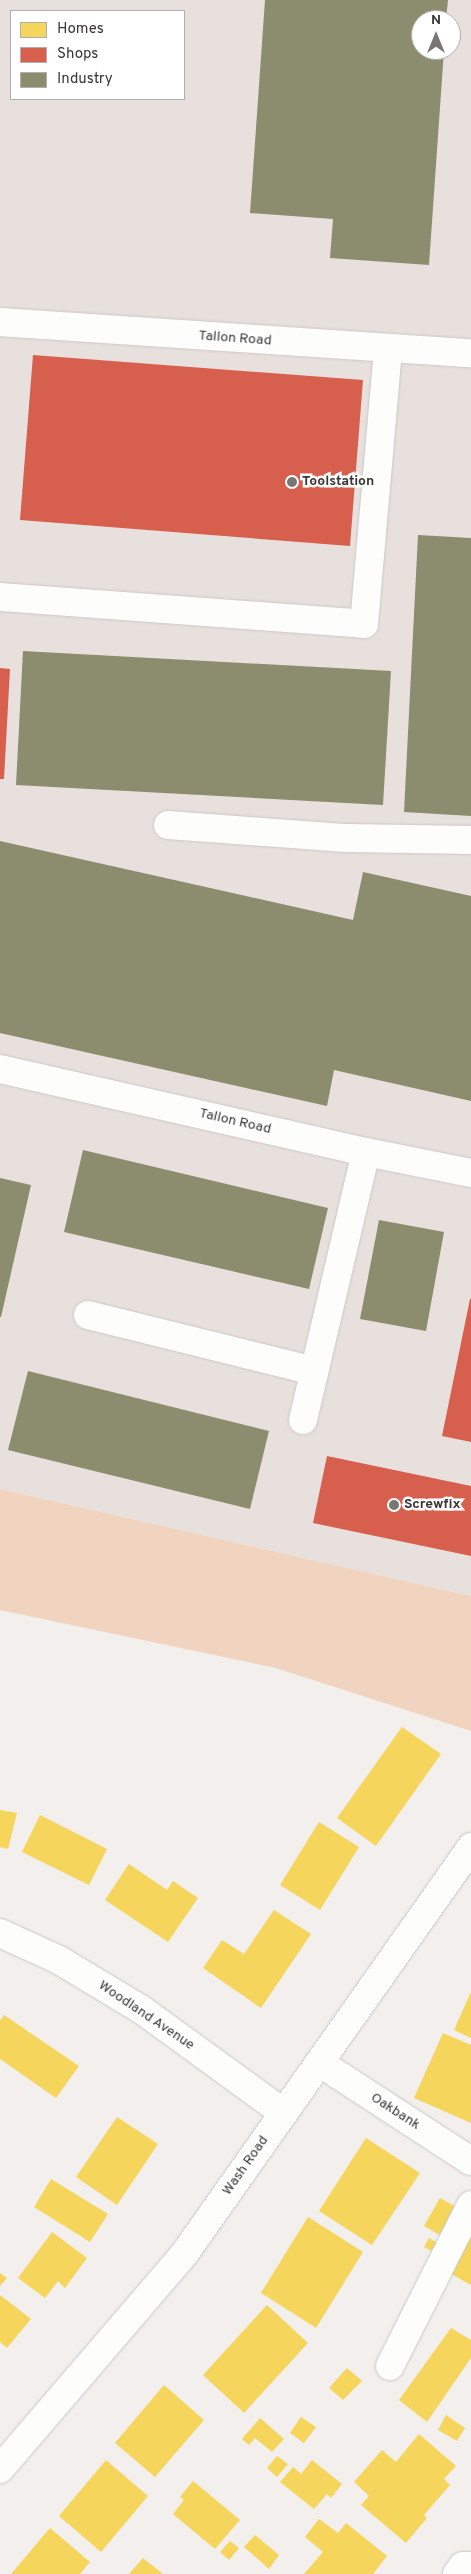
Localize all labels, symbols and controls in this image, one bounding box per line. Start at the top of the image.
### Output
legend [10,10,185,100]
north arrow [411,10,461,60]
text: N [431,12,441,29]
text: Homes [57,20,104,39]
text: Shops [57,45,98,64]
text: Industry [57,70,113,89]
street label: Tallon Road [198,328,272,350]
place label: Toolstation [302,474,374,490]
marker: Toolstation [286,476,298,488]
street label: Tallon Road [197,1106,273,1138]
place label: Screwfix [404,1497,461,1513]
marker: Screwfix [388,1499,400,1511]
street label: Woodland Avenue [95,1978,197,2054]
street label: Oakbank [367,2090,423,2134]
street label: Wash Road [219,2133,273,2199]

